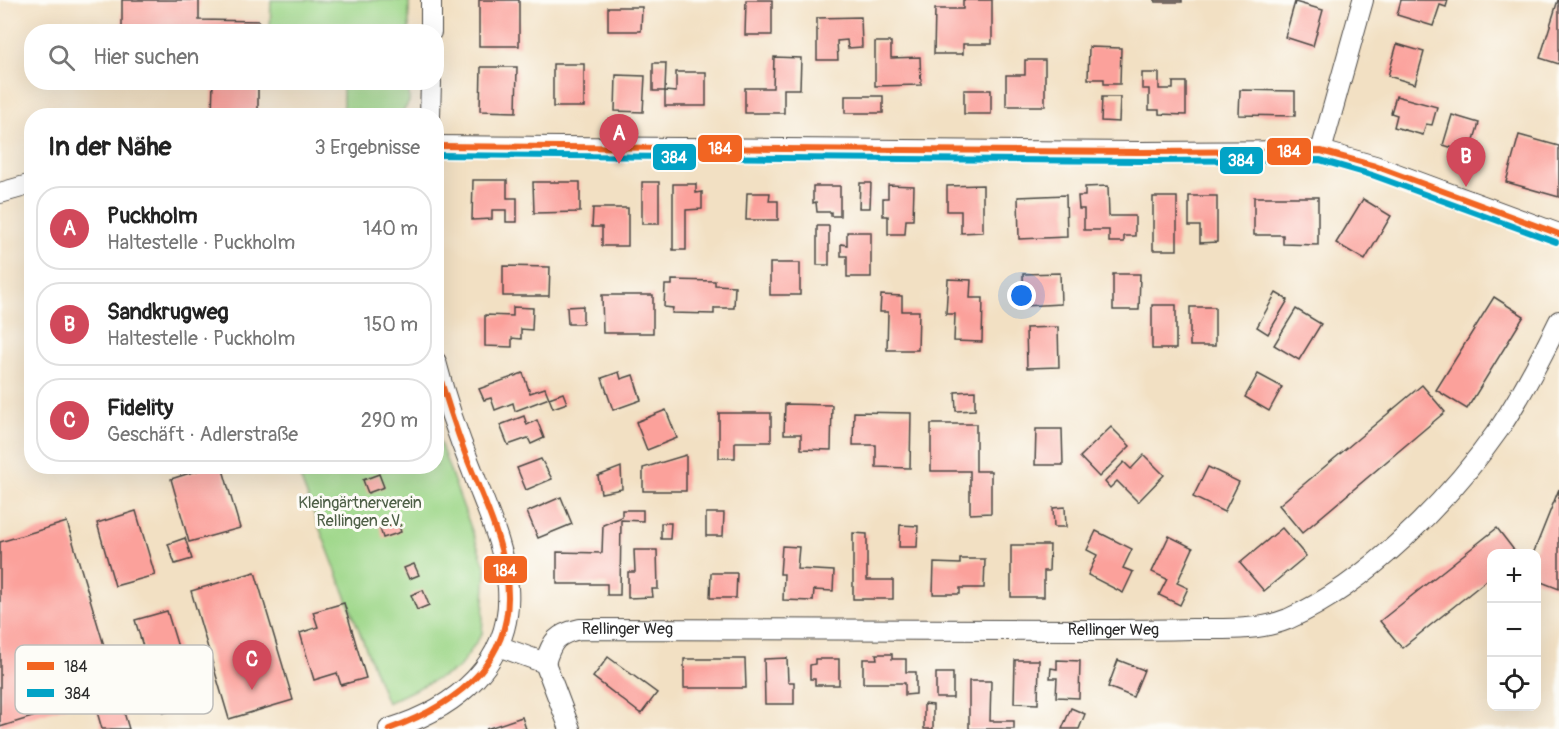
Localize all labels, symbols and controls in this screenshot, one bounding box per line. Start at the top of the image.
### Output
search box [24,24,444,90]
icon: search [45,41,78,74]
text: Hier suchen [93,43,199,71]
pin: A [600,114,638,164]
text: In der Nähe [48,131,171,163]
line badge: 184 [697,134,743,163]
text: 3 Ergebnisse [315,135,420,160]
line badge: 184 [1266,137,1312,166]
pin: B [1446,138,1486,187]
text: 184 [708,139,733,159]
text: 184 [1277,142,1302,162]
line badge: 384 [652,143,697,171]
line badge: 384 [1219,146,1264,175]
text: 384 [661,148,688,168]
text: 384 [1228,151,1255,171]
text: Puckholm [107,202,197,230]
text: A [63,216,76,241]
text: 140 m [363,216,418,241]
text: Haltestelle · Puckholm [107,230,295,255]
your location [1007,281,1036,310]
text: Sandkrugweg [107,298,229,326]
text: B [64,312,75,337]
text: 150 m [364,312,418,337]
text: Haltestelle · Puckholm [107,326,295,351]
text: Fidelity [107,394,173,422]
text: C [63,408,76,433]
text: 290 m [361,408,418,433]
text: Geschäft · Adlerstraße [107,422,298,447]
park label: Kleingärtnerverein Rellingen e.V. [298,493,422,531]
map controls [1487,549,1541,711]
button: + [1487,549,1541,603]
line badge: 184 [483,555,528,584]
text: 184 [493,561,518,581]
button: − [1487,603,1541,657]
street label: Rellinger Weg [582,619,673,639]
street label: Rellinger Weg [1068,620,1159,640]
pin: C [232,640,272,690]
legend [15,645,213,714]
text: 184 [64,657,88,677]
button: locate [1487,657,1541,711]
text: 384 [64,684,90,704]

